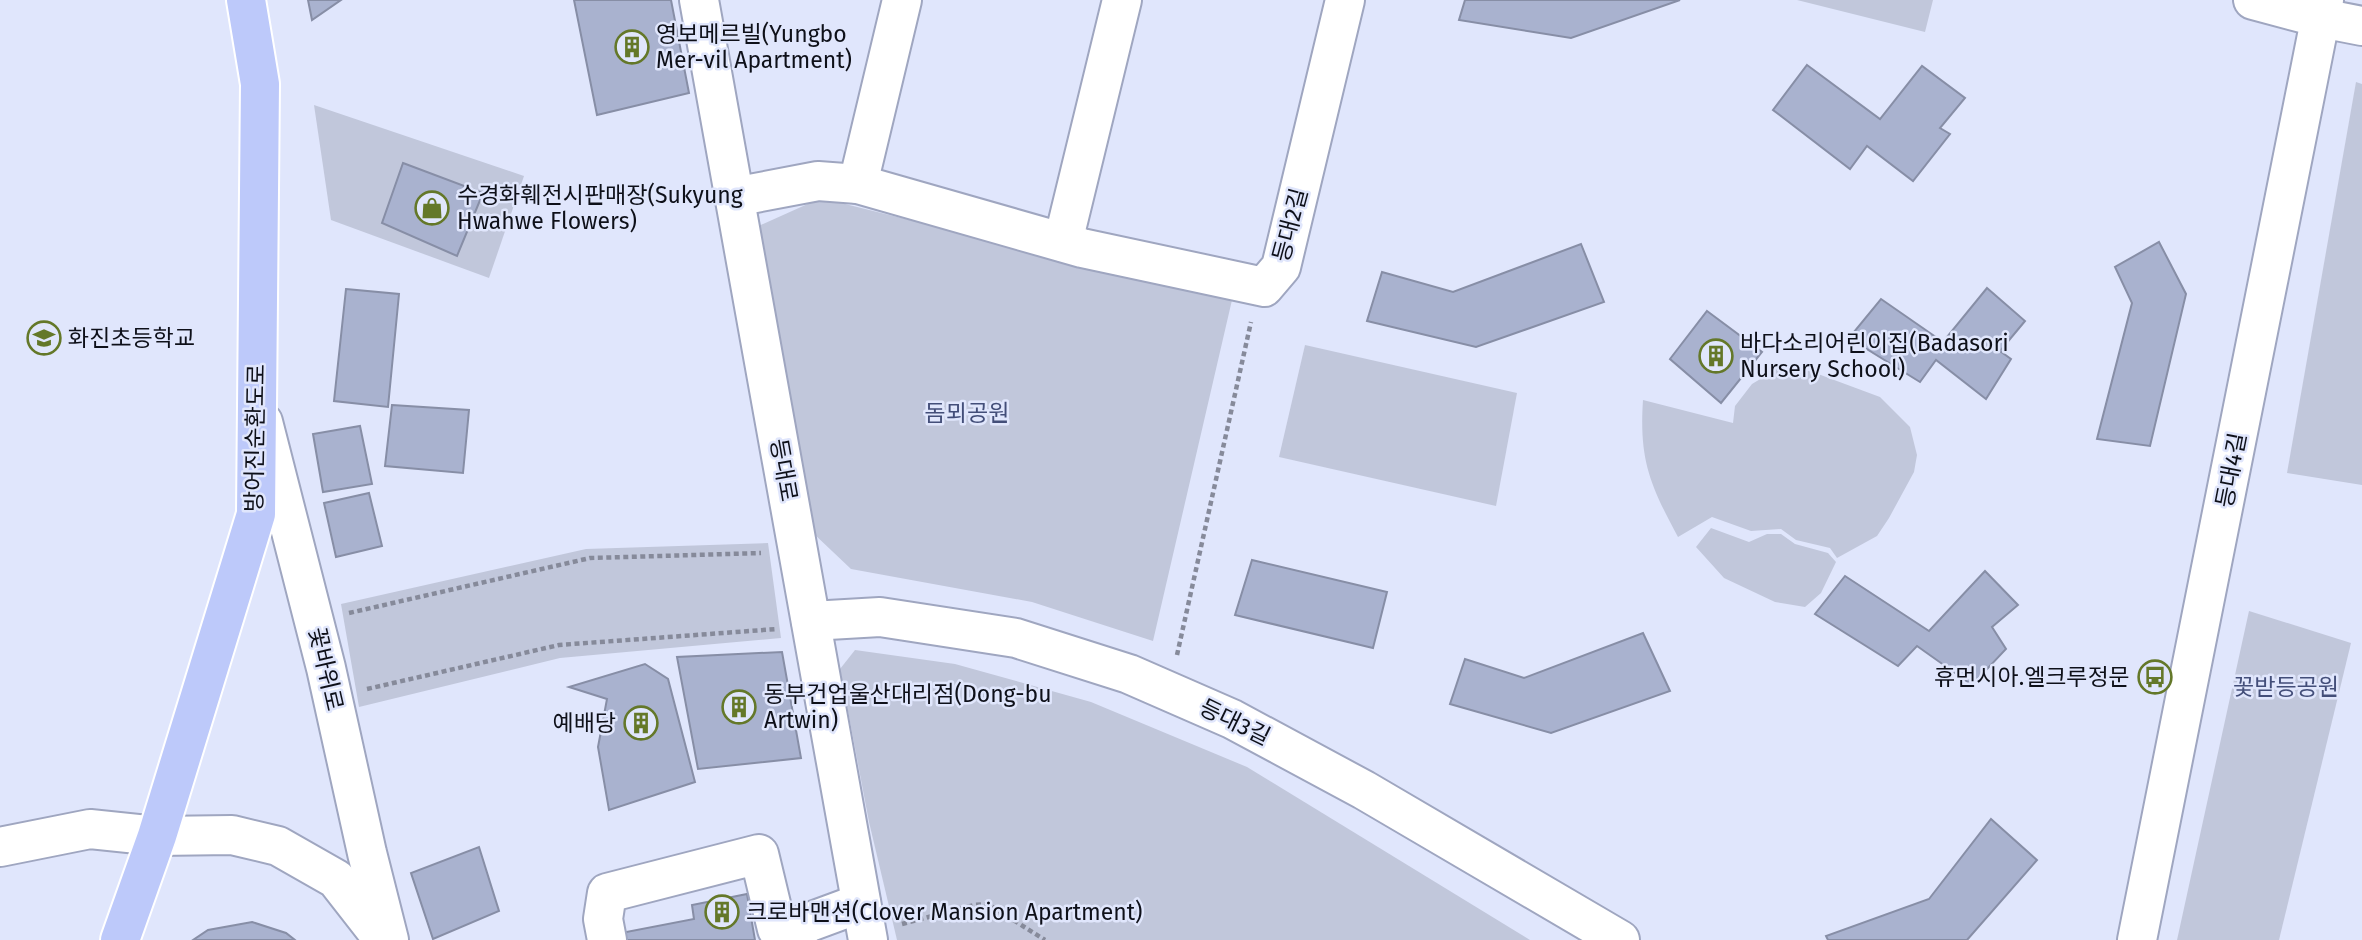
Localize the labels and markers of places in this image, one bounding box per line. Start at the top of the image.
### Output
place label: 영보메르빌(Yungbo Mer-vil Apartment) [656,20,852,74]
building icon: 영보메르빌(Yungbo Mer-vil Apartment) [613,28,651,66]
place label: 수경화훼전시판매장(Sukyung Hwahwe Flowers) [457,181,743,235]
shop icon: 수경화훼전시판매장(Sukyung Hwahwe Flowers) [413,189,451,227]
school or university icon: 화진초등학교 [25,319,63,357]
place label: 화진초등학교 [68,324,195,352]
place label: 바다소리어린이집(Badasori Nursery School) [1740,329,2009,383]
building icon: 바다소리어린이집(Badasori Nursery School) [1697,337,1735,375]
bus stop icon: 휴먼시아.엘크루정문 [2136,658,2174,696]
place label: 휴먼시아.엘크루정문 [1934,663,2130,691]
place label: 동부건업울산대리점(Dong-bu Artwin) [764,680,1052,734]
building icon: 동부건업울산대리점(Dong-bu Artwin) [720,688,758,726]
building icon: 예배당 [622,704,660,742]
place label: 예배당 [553,709,616,737]
building icon: 크로바맨션(Clover Mansion Apartment) [703,893,741,931]
place label: 크로바맨션(Clover Mansion Apartment) [746,898,1143,926]

